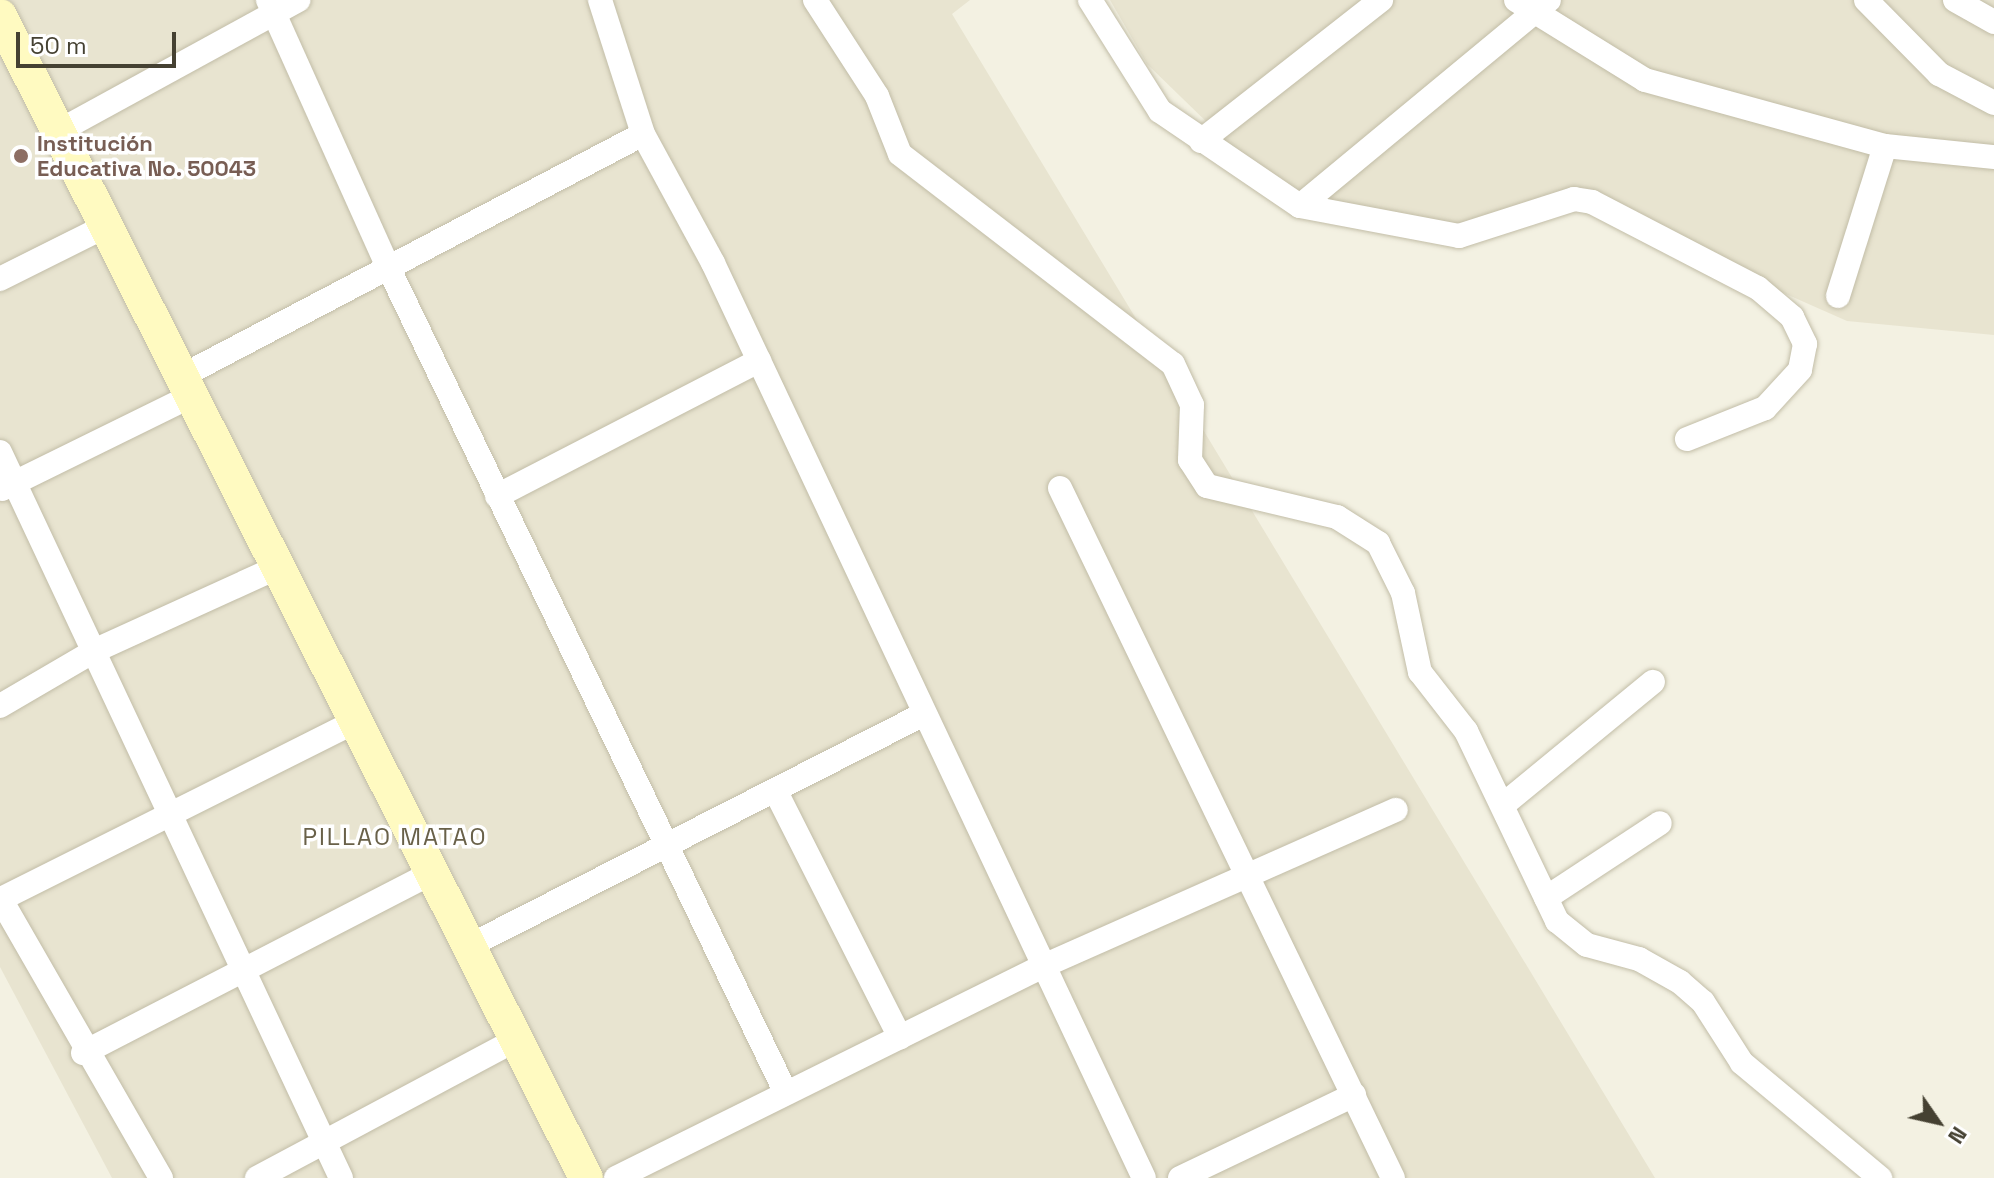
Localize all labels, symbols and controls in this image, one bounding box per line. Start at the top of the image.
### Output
scale bar [20,16,180,66]
text: 50 m [30,30,87,61]
place label: Institución Educativa No. 50043 [37,130,257,182]
marker: Institución Educativa No. 50043 [12,147,30,165]
district label: PILLAO MATAO [303,823,487,851]
north arrow [1898,1082,1978,1162]
text: N [1942,1121,1974,1149]

